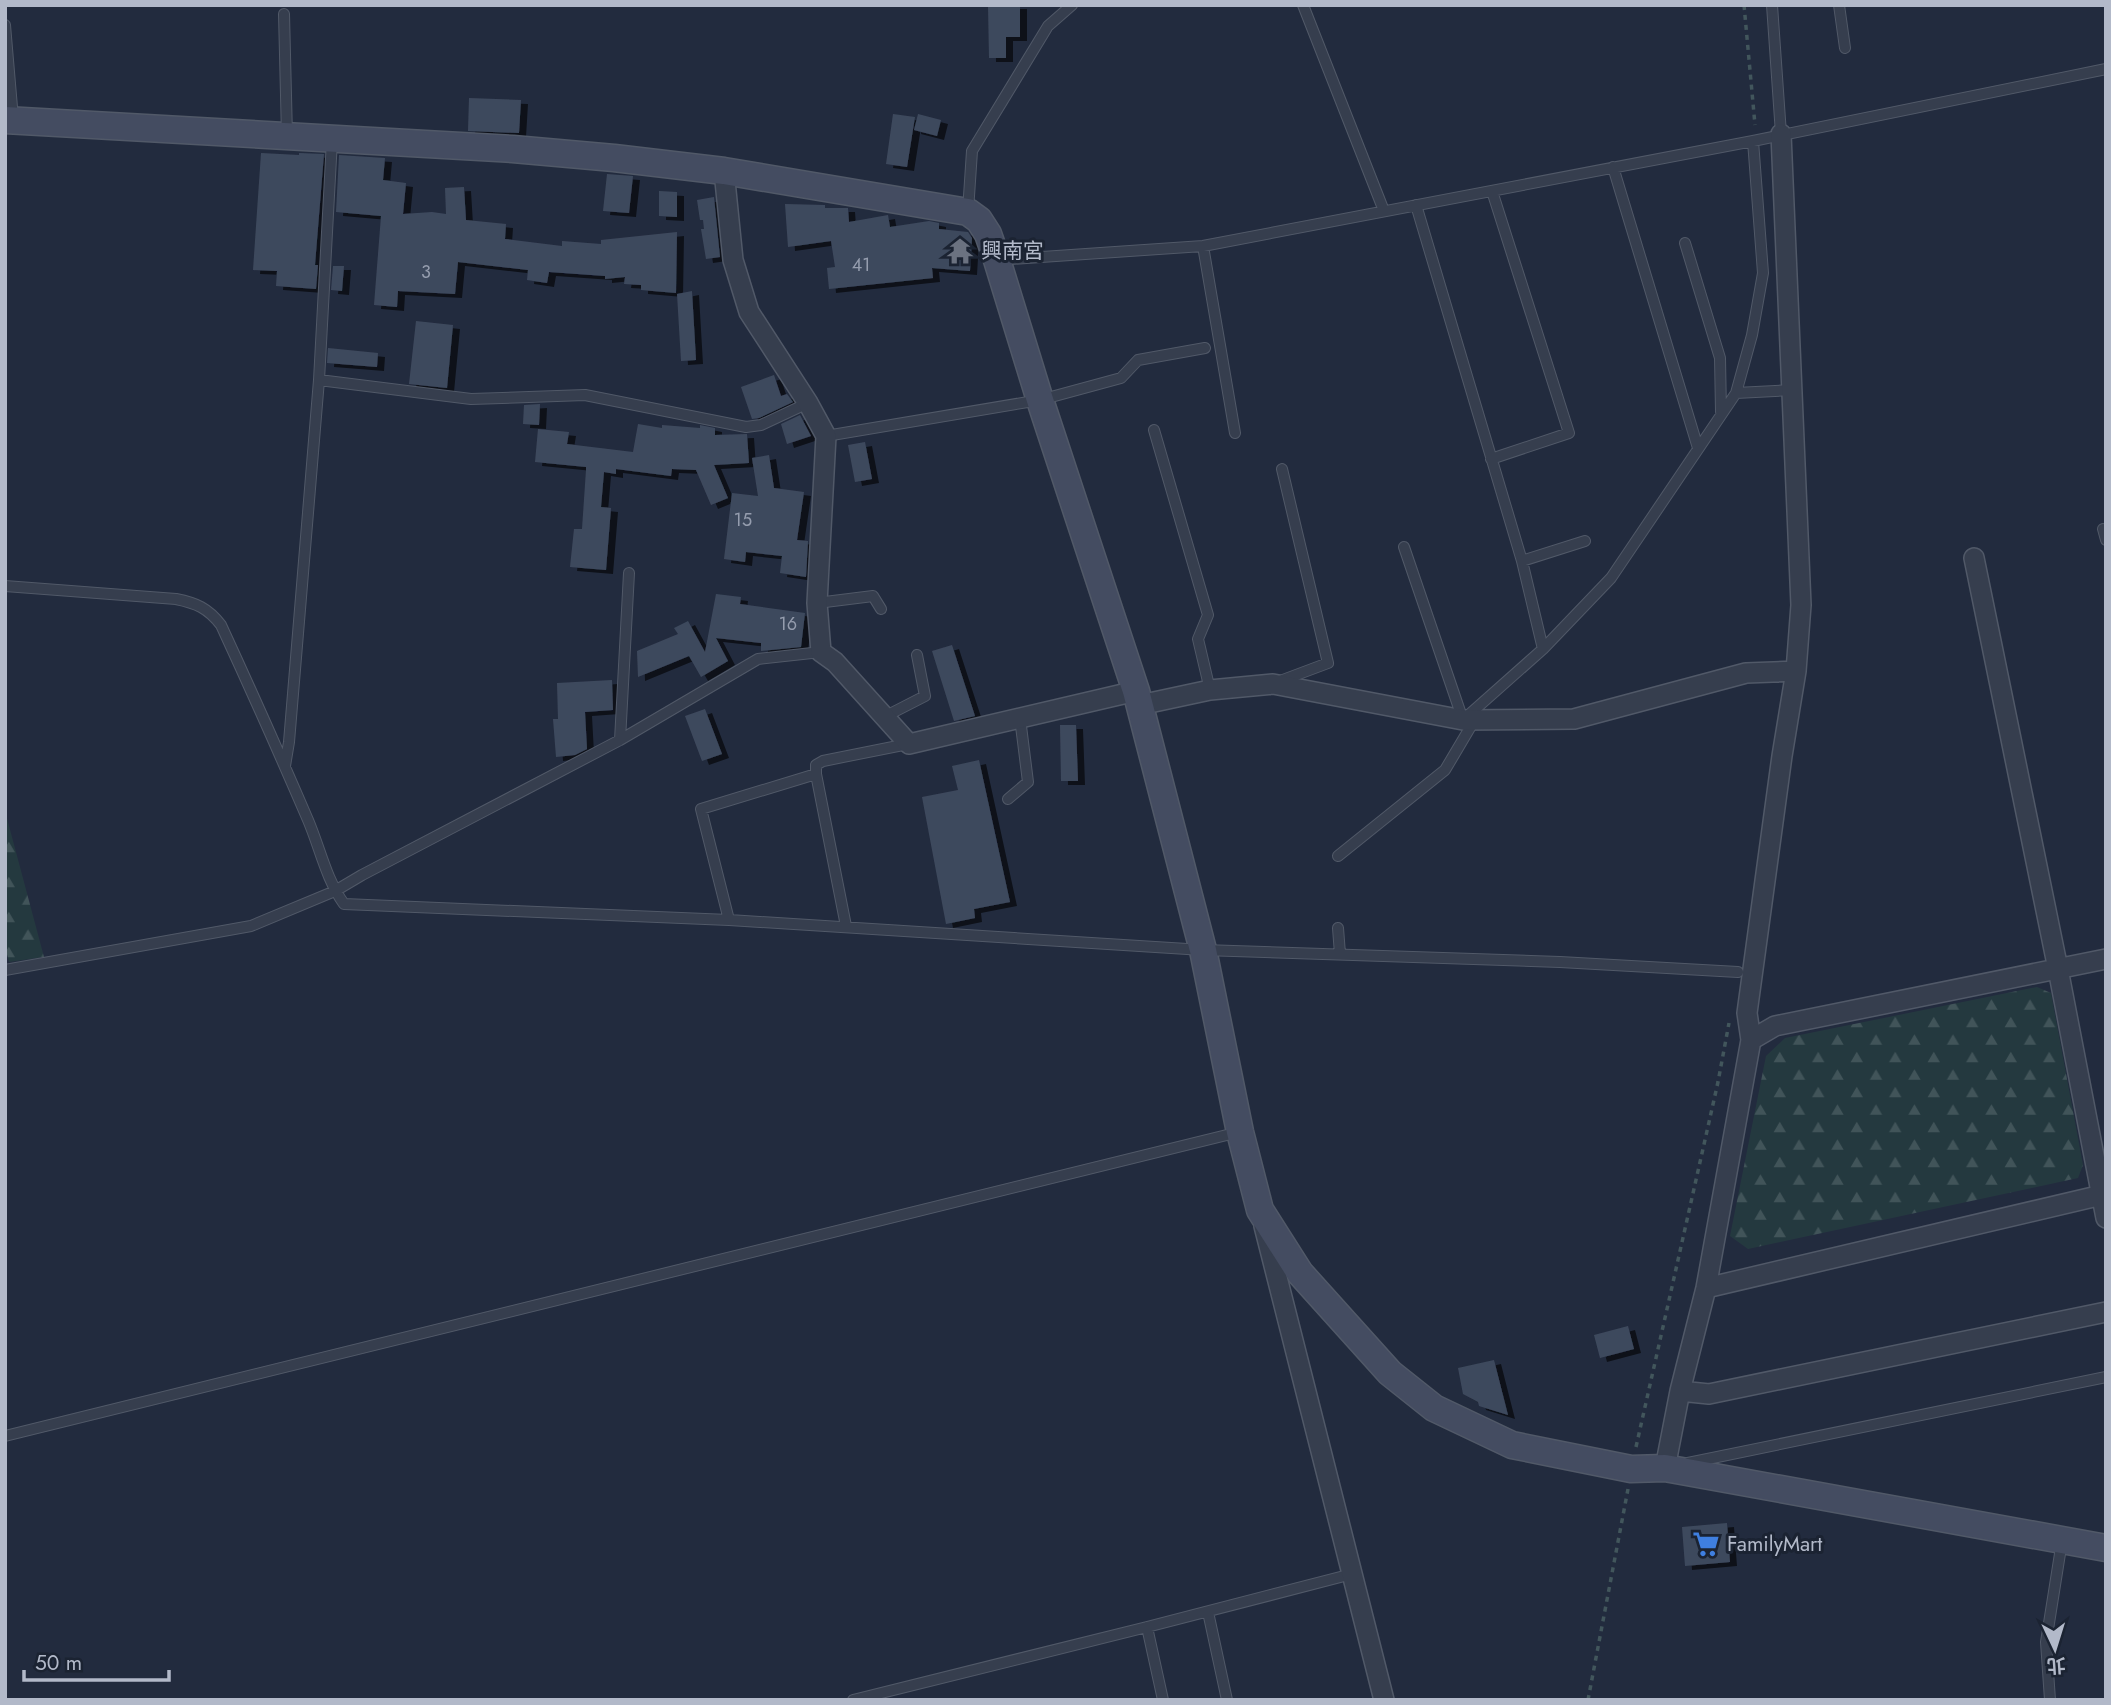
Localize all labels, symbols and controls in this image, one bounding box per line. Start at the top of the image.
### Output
temple icon: 興南宮 [945,236,975,266]
place label: 興南宮 [981,236,1044,266]
house number: 41 [852,252,870,278]
house number: 3 [421,259,431,285]
house number: 15 [734,507,752,533]
house number: 16 [779,611,797,637]
supermarket icon: FamilyMart [1691,1529,1721,1559]
place label: FamilyMart [1727,1529,1822,1559]
north arrow [2020,1614,2090,1684]
scale bar [24,1638,170,1682]
text: 50 m [35,1648,82,1678]
text: 北 [2046,1651,2067,1680]

